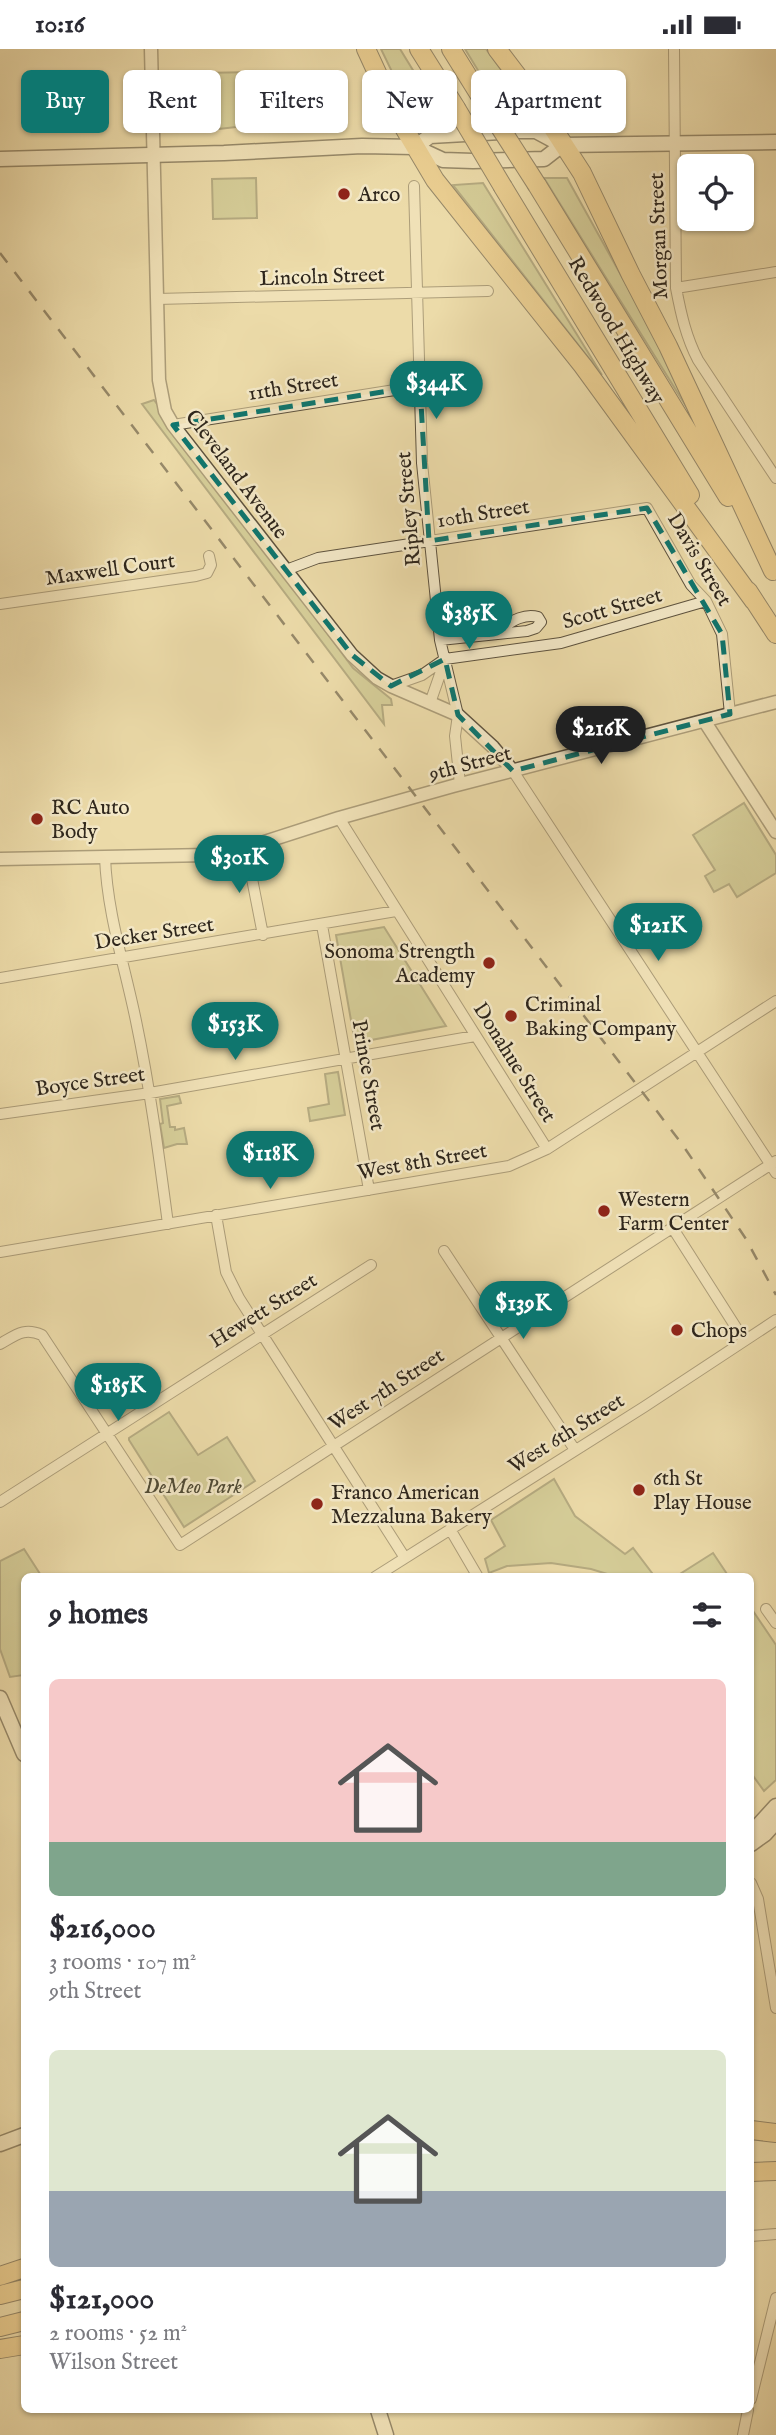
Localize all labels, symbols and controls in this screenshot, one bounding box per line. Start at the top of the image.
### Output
text: 10:16 [35,8,85,41]
chip: Buy [21,70,109,133]
chip: Rent [123,70,221,133]
chip: Filters [235,70,348,133]
chip: New [362,70,457,133]
chip: Apartment [471,70,626,133]
map controls [677,154,754,231]
button: locate [677,154,754,231]
street label: Morgan Street [644,172,675,300]
place label: Arco [357,182,400,209]
marker: Arco [336,186,352,202]
street label: Redwood Highway [561,252,671,410]
street label: Lincoln Street [259,262,385,293]
pin: $344K [387,361,485,421]
street label: 11th Street [246,367,340,408]
text: $344K [406,369,466,398]
street label: Cleveland Avenue [178,405,293,545]
street label: Ripley Street [391,450,428,567]
street label: 10th Street [435,494,531,535]
street label: Davis Street [660,508,737,612]
street label: Maxwell Court [44,548,177,593]
street label: Scott Street [560,582,665,637]
pin: $385K [420,591,518,651]
text: $385K [441,599,497,628]
pin: $216K [552,707,650,766]
text: $216K [572,714,630,743]
street label: 9th Street [425,740,515,789]
place label: RC Auto Body [51,795,130,846]
marker: RC Auto Body [29,811,45,827]
pin: $301K [190,835,288,895]
text: $301K [210,843,268,872]
pin: $121K [609,904,707,963]
text: $121K [629,911,687,940]
street label: Decker Street [93,912,216,957]
place label: Sonoma Strength Academy [324,939,476,990]
marker: Sonoma Strength Academy [481,955,497,971]
place label: Criminal Baking Company [525,992,677,1043]
street label: Donahue Street [466,998,561,1128]
pin: $153K [186,1003,284,1062]
marker: Criminal Baking Company [503,1008,519,1024]
text: $153K [208,1010,262,1039]
street label: Prince Street [344,1018,391,1133]
street label: Boyce Street [34,1061,147,1104]
pin: $118K [221,1131,319,1191]
street label: West 8th Street [355,1138,489,1187]
text: $118K [242,1139,298,1168]
place label: Western Farm Center [618,1187,729,1238]
marker: Western Farm Center [596,1203,612,1219]
street label: Hewett Street [205,1268,323,1355]
pin: $139K [474,1281,572,1341]
text: $139K [495,1289,551,1318]
place label: Chops [691,1318,747,1345]
marker: Chops [669,1322,685,1338]
street label: West 7th Street [324,1343,450,1438]
pin: $185K [69,1363,167,1423]
text: $185K [90,1371,146,1400]
street label: West 6th Street [504,1388,630,1481]
place label: 6th St Play House [653,1466,752,1517]
park label: DeMeo Park [144,1474,242,1501]
place label: Franco American Mezzaluna Bakery [331,1480,493,1531]
marker: 6th St Play House [631,1482,647,1498]
marker: Franco American Mezzaluna Bakery [309,1496,325,1512]
text: 9 homes [49,1596,148,1634]
icon: filters [688,1596,726,1634]
icon: home [325,1725,451,1851]
text: $216,000 [49,1910,156,1948]
text: 3 rooms · 107 m² [49,1948,197,1977]
text: 9th Street [49,1977,141,2006]
icon: home [325,2096,451,2222]
text: $121,000 [49,2281,154,2319]
text: 2 rooms · 52 m² [49,2319,187,2348]
text: Wilson Street [49,2348,178,2377]

